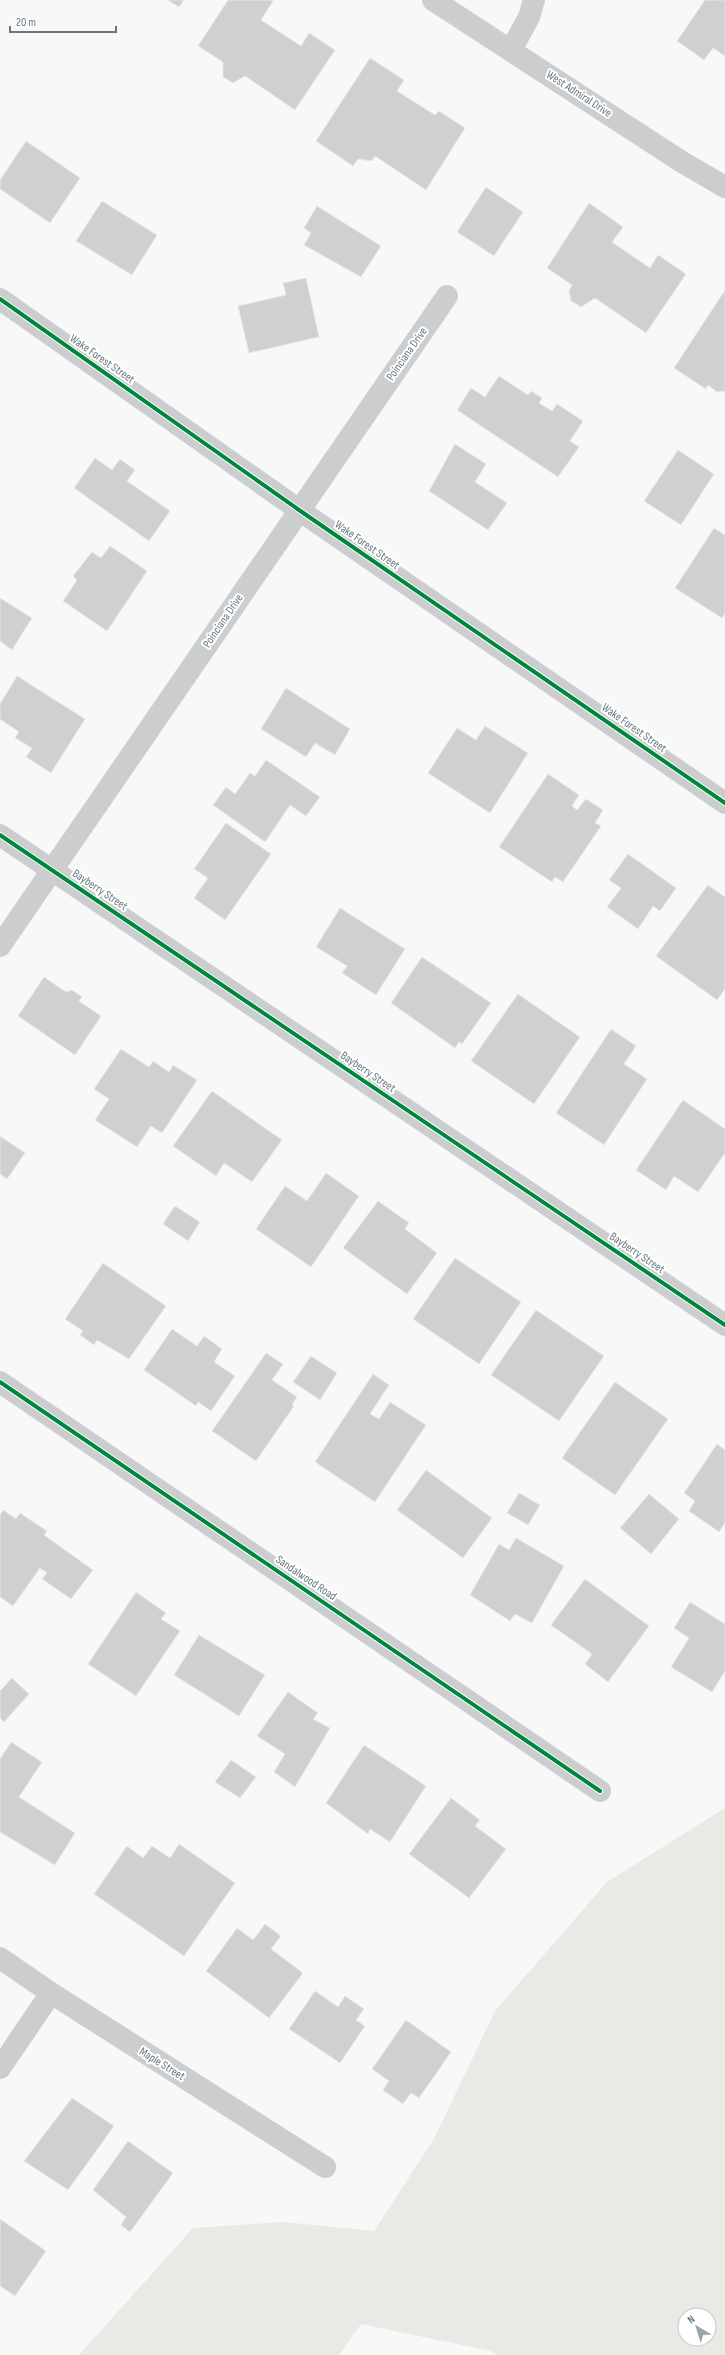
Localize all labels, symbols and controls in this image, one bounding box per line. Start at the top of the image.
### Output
scale bar [10,8,116,34]
text: 20 m [16,15,36,30]
street label: West Admiral Drive [543,67,615,121]
street label: Poinciana Drive [383,324,431,384]
street label: Wake Forest Street [67,331,138,387]
street label: Wake Forest Street [332,517,403,573]
street label: Poinciana Drive [200,591,247,651]
street label: Wake Forest Street [599,700,670,756]
street label: Bayberry Street [70,866,131,914]
street label: Bayberry Street [338,1048,399,1096]
street label: Bayberry Street [607,1229,668,1277]
street label: Sandalwood Road [273,1552,339,1604]
street label: Maple Street [136,2044,188,2084]
north arrow [677,2307,717,2347]
text: N [685,2313,698,2326]

